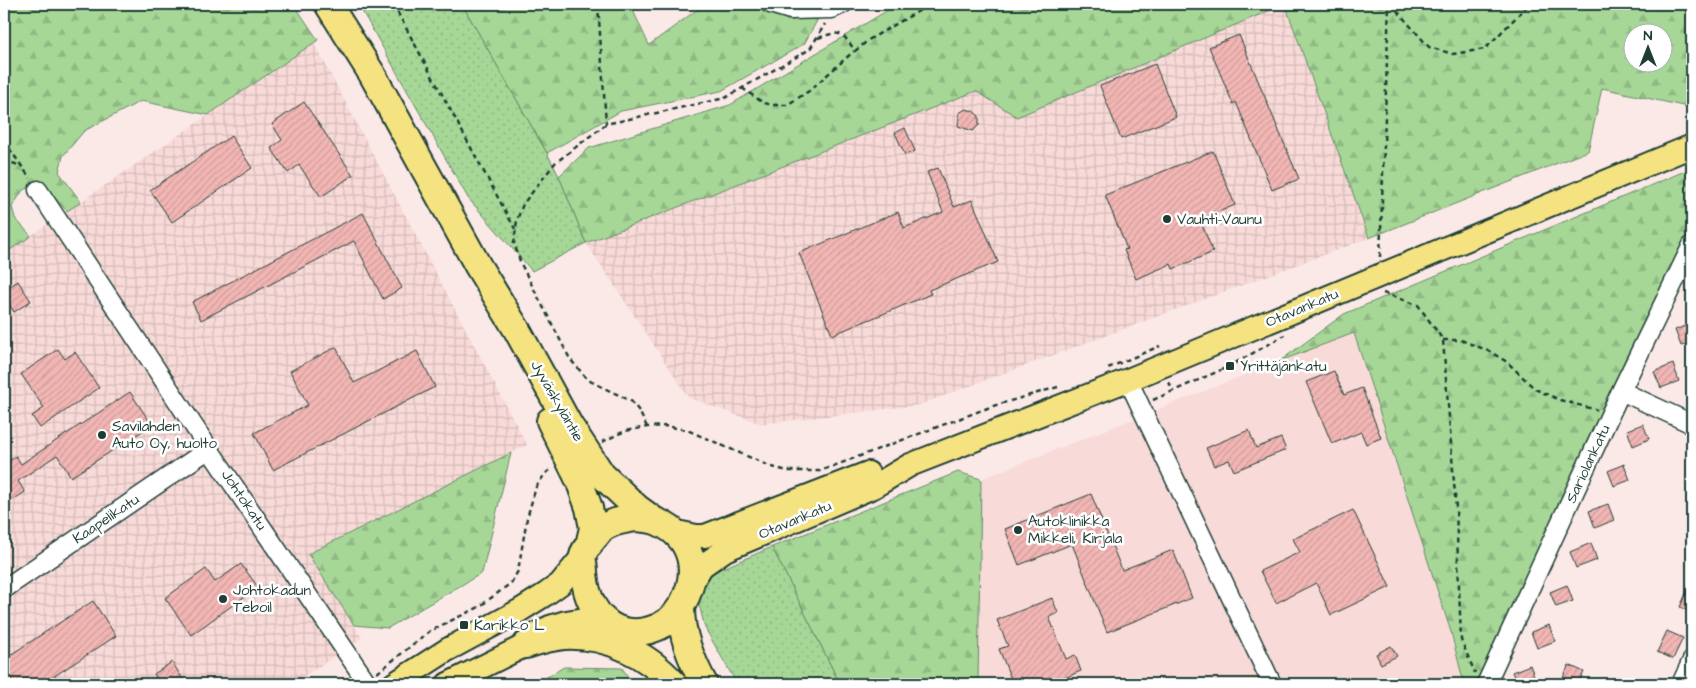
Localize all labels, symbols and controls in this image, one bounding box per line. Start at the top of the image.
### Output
north arrow [1624,22,1674,72]
text: N [1644,26,1653,46]
place label: Vauhti-Vaunu [1177,209,1262,230]
marker: Vauhti-Vaunu [1161,213,1173,225]
street label: Otavankatu [1262,283,1342,333]
place label: Yrittäjänkatu [1240,356,1327,377]
street label: Jyväskyläntie [524,357,589,446]
marker: Yrittäjänkatu [1224,360,1236,372]
place label: Savilahden Auto Oy, huolto [112,416,218,455]
street label: Sariolankatu [1561,421,1615,507]
marker: Savilahden Auto Oy, huolto [96,429,108,441]
street label: Johtokatu [216,466,272,535]
street label: Kaapelikatu [69,489,144,549]
street label: Otavankatu [755,495,835,545]
place label: Autoklinikka Mikkeli, Kirjala [1028,511,1123,549]
marker: Autoklinikka Mikkeli, Kirjala [1012,524,1024,536]
place label: Johtokadun Teboil [233,580,311,618]
marker: Johtokadun Teboil [217,593,229,605]
place label: Karikko L [474,615,545,636]
marker: Karikko L [458,619,470,631]

